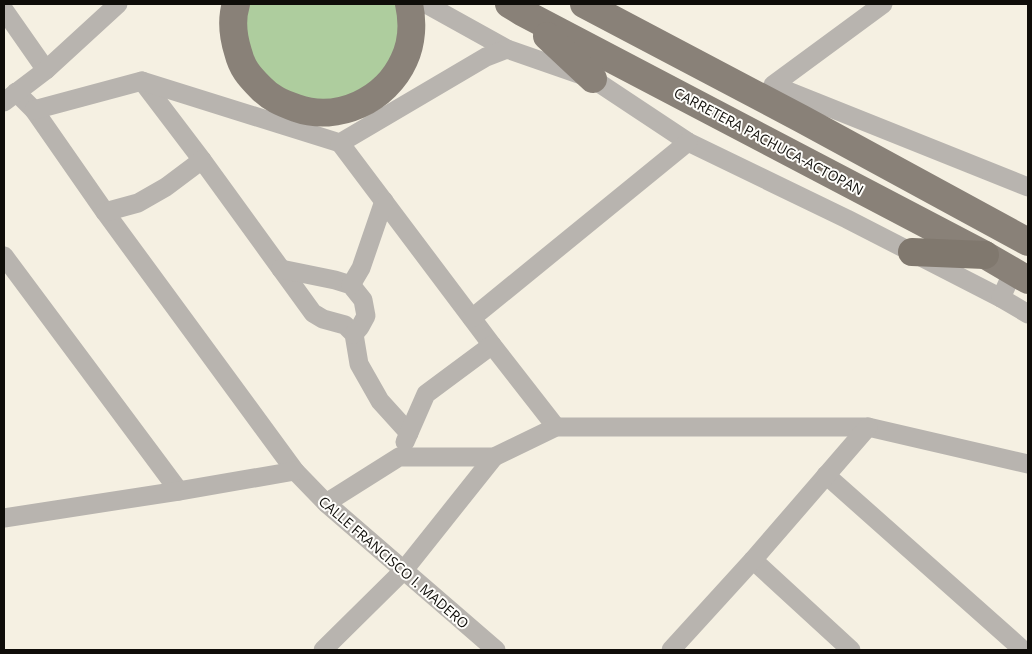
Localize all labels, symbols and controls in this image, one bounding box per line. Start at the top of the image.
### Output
street label: CARRETERA PACHUCA-ACTOPAN [671,83,867,199]
street label: CALLE FRANCISCO I. MADERO [315,492,473,632]

